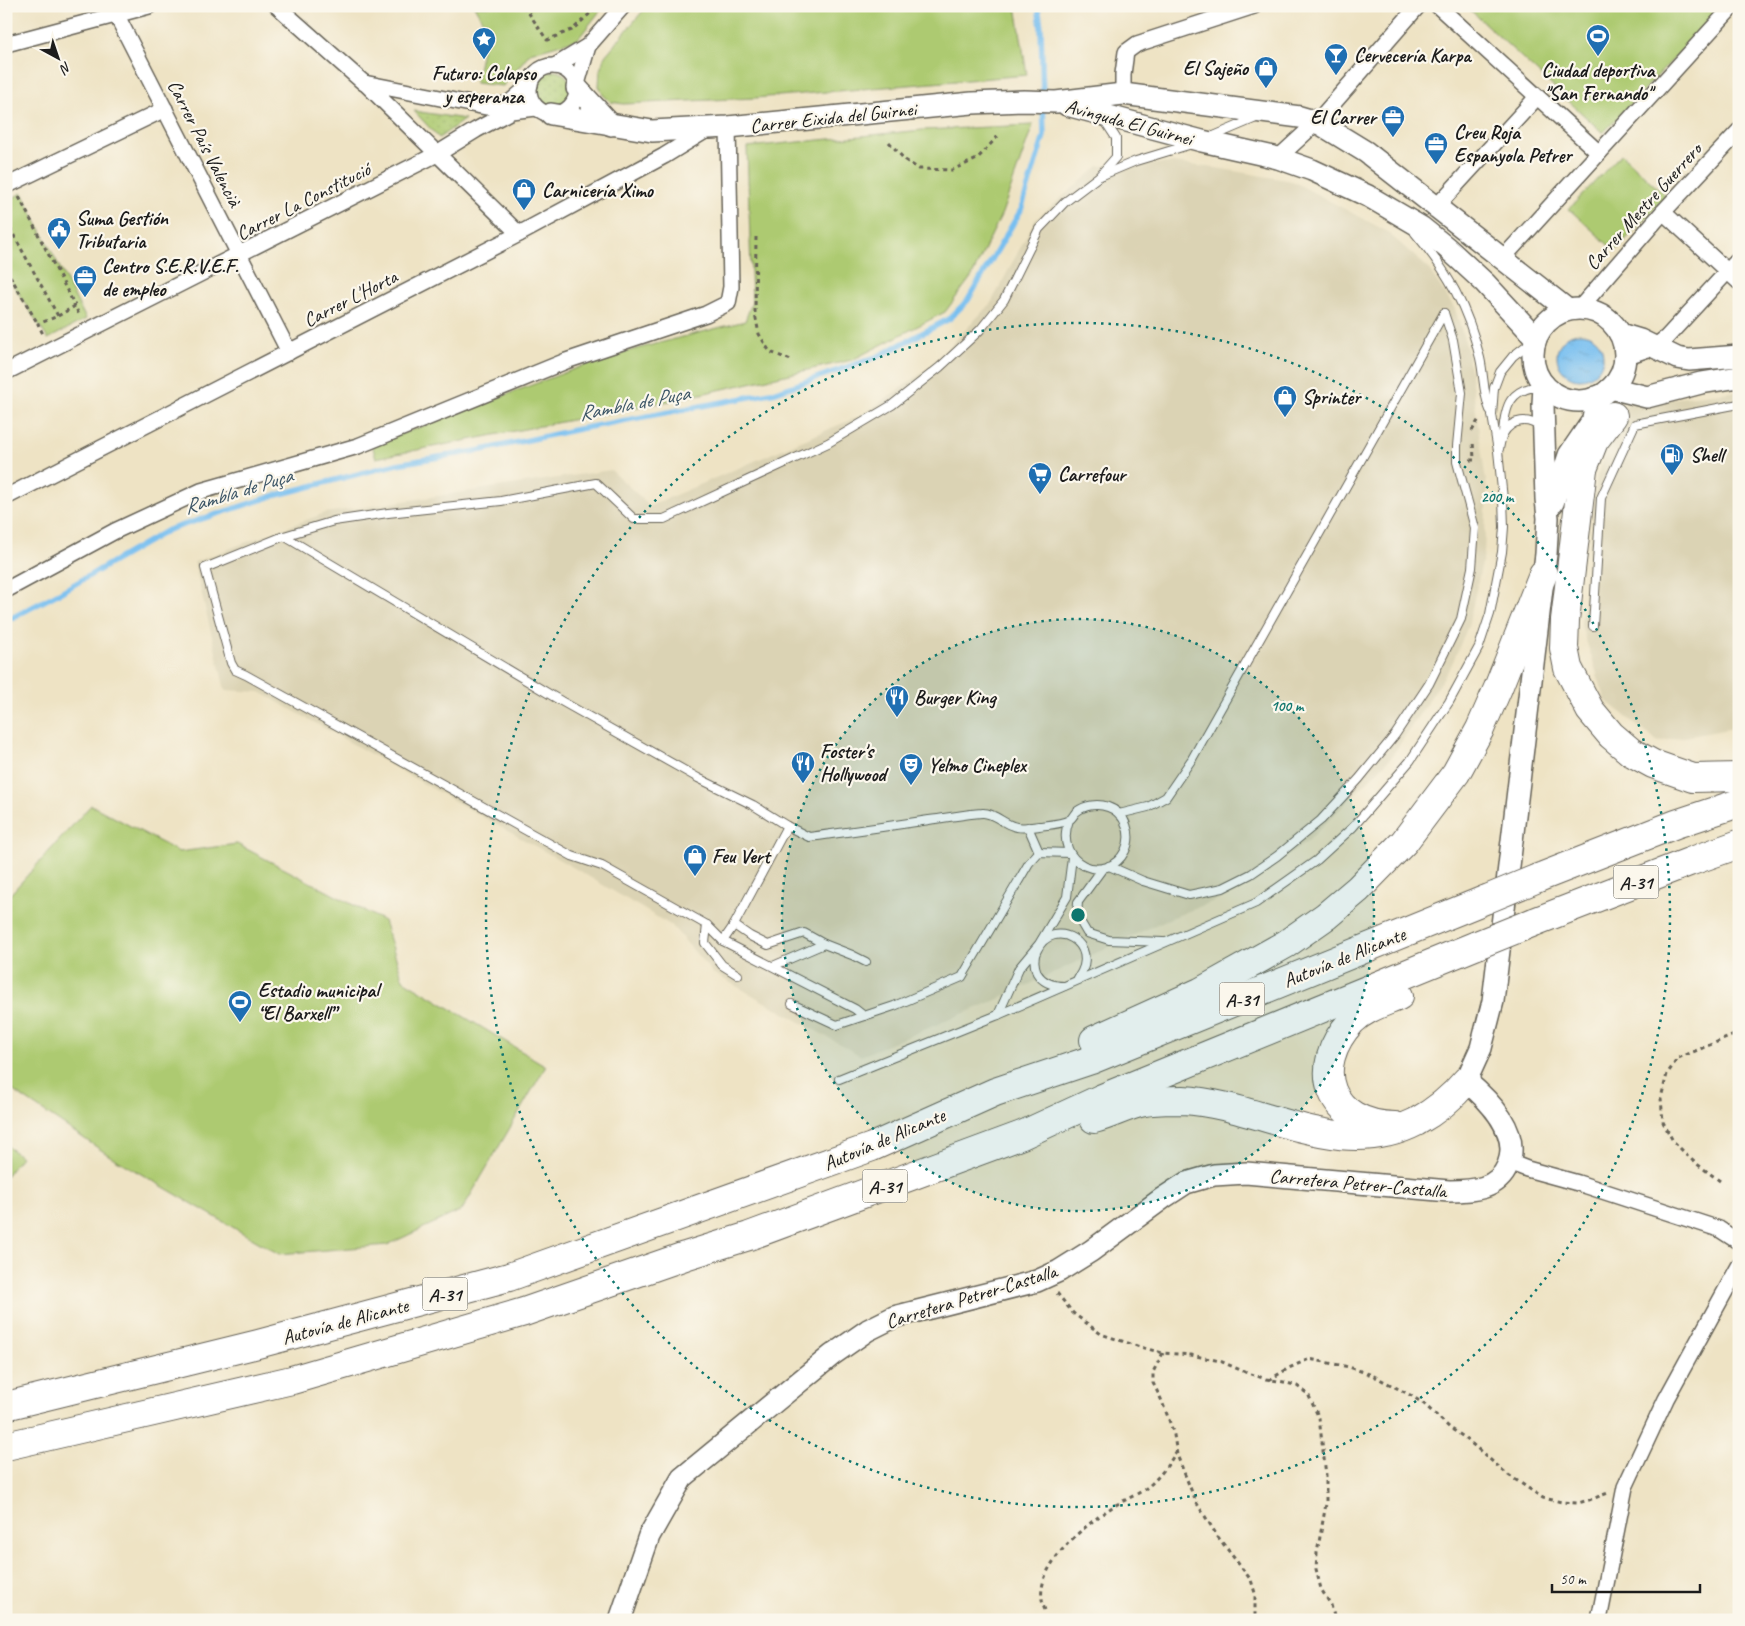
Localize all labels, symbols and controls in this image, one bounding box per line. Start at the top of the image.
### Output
sports icon: Ciudad deportiva "San Fernando" [1585,23,1611,57]
place icon: Futuro: Colapso y esperanza [471,26,497,60]
north arrow [32,32,82,82]
bar icon: Cervecería Karpa [1323,42,1349,76]
place label: Cervecería Karpa [1354,43,1472,68]
shop icon: El Sajeño [1253,55,1279,89]
place label: El Sajeño [1183,56,1250,81]
text: N [55,58,75,78]
place label: Ciudad deportiva "San Fernando" [1542,58,1656,106]
place label: Futuro: Colapso y esperanza [432,61,538,109]
street label: Carrer País Valencià [162,76,248,212]
street label: Avinguda El Guirnei [1062,93,1198,152]
street label: Carrer Eixida del Guirnei [749,96,920,139]
office icon: El Carrer [1380,104,1406,138]
place label: El Carrer [1310,105,1379,130]
place label: Creu Roja Espanyola Petrer [1454,120,1574,168]
office icon: Creu Roja Espanyola Petrer [1423,131,1449,165]
street label: Carrer Mestre Guerrero [1580,136,1708,275]
street label: Carrer La Constitució [232,156,377,246]
shop icon: Carnicería Ximo [511,177,537,211]
place label: Carnicería Ximo [542,178,655,203]
place label: Suma Gestión Tributaria [76,206,169,254]
public building icon: Suma Gestión Tributaria [46,216,72,250]
place label: Centro S.E.R.V.E.F. de empleo [102,254,239,302]
street label: Carrer L'Horta [299,263,403,333]
office icon: Centro S.E.R.V.E.F. de empleo [72,264,98,298]
water label: Rambla de Puça [577,379,693,426]
shop icon: Sprinter [1272,384,1298,418]
place label: Sprinter [1302,385,1363,410]
fuel station icon: Shell [1659,442,1685,476]
place label: Shell [1690,443,1727,468]
supermarket icon: Carrefour [1027,461,1053,495]
water label: Rambla de Puça [181,462,297,520]
place label: Carrefour [1058,462,1128,487]
text: 200 m [1481,488,1515,507]
restaurant icon: Burger King [884,684,910,718]
place label: Burger King [914,685,997,710]
text: 100 m [1271,697,1305,716]
place label: Foster's Hollywood [820,739,889,787]
restaurant icon: Foster's Hollywood [790,750,816,784]
theatre icon: Yelmo Cineplex [898,752,924,786]
place label: Yelmo Cineplex [928,753,1028,778]
shop icon: Feu Vert [682,843,708,877]
place label: Feu Vert [712,844,772,869]
road number: A-31 [1614,866,1658,899]
centre of rings [1069,906,1087,924]
street label: Autovía de Alicante [1279,921,1410,993]
place label: Estadio municipal “El Barxell” [258,978,382,1026]
road number: A-31 [1220,982,1264,1016]
sports icon: Estadio municipal “El Barxell” [227,989,253,1023]
street label: Autovía de Alicante [820,1102,950,1176]
street label: Carretera Petrer-Castalla [1269,1163,1449,1204]
road number: A-31 [862,1170,908,1202]
street label: Carretera Petrer-Castalla [883,1258,1061,1334]
road number: A-31 [422,1278,468,1310]
street label: Autovía de Alicante [279,1292,412,1350]
scale bar [1552,1561,1700,1593]
text: 50 m [1560,1570,1587,1589]

